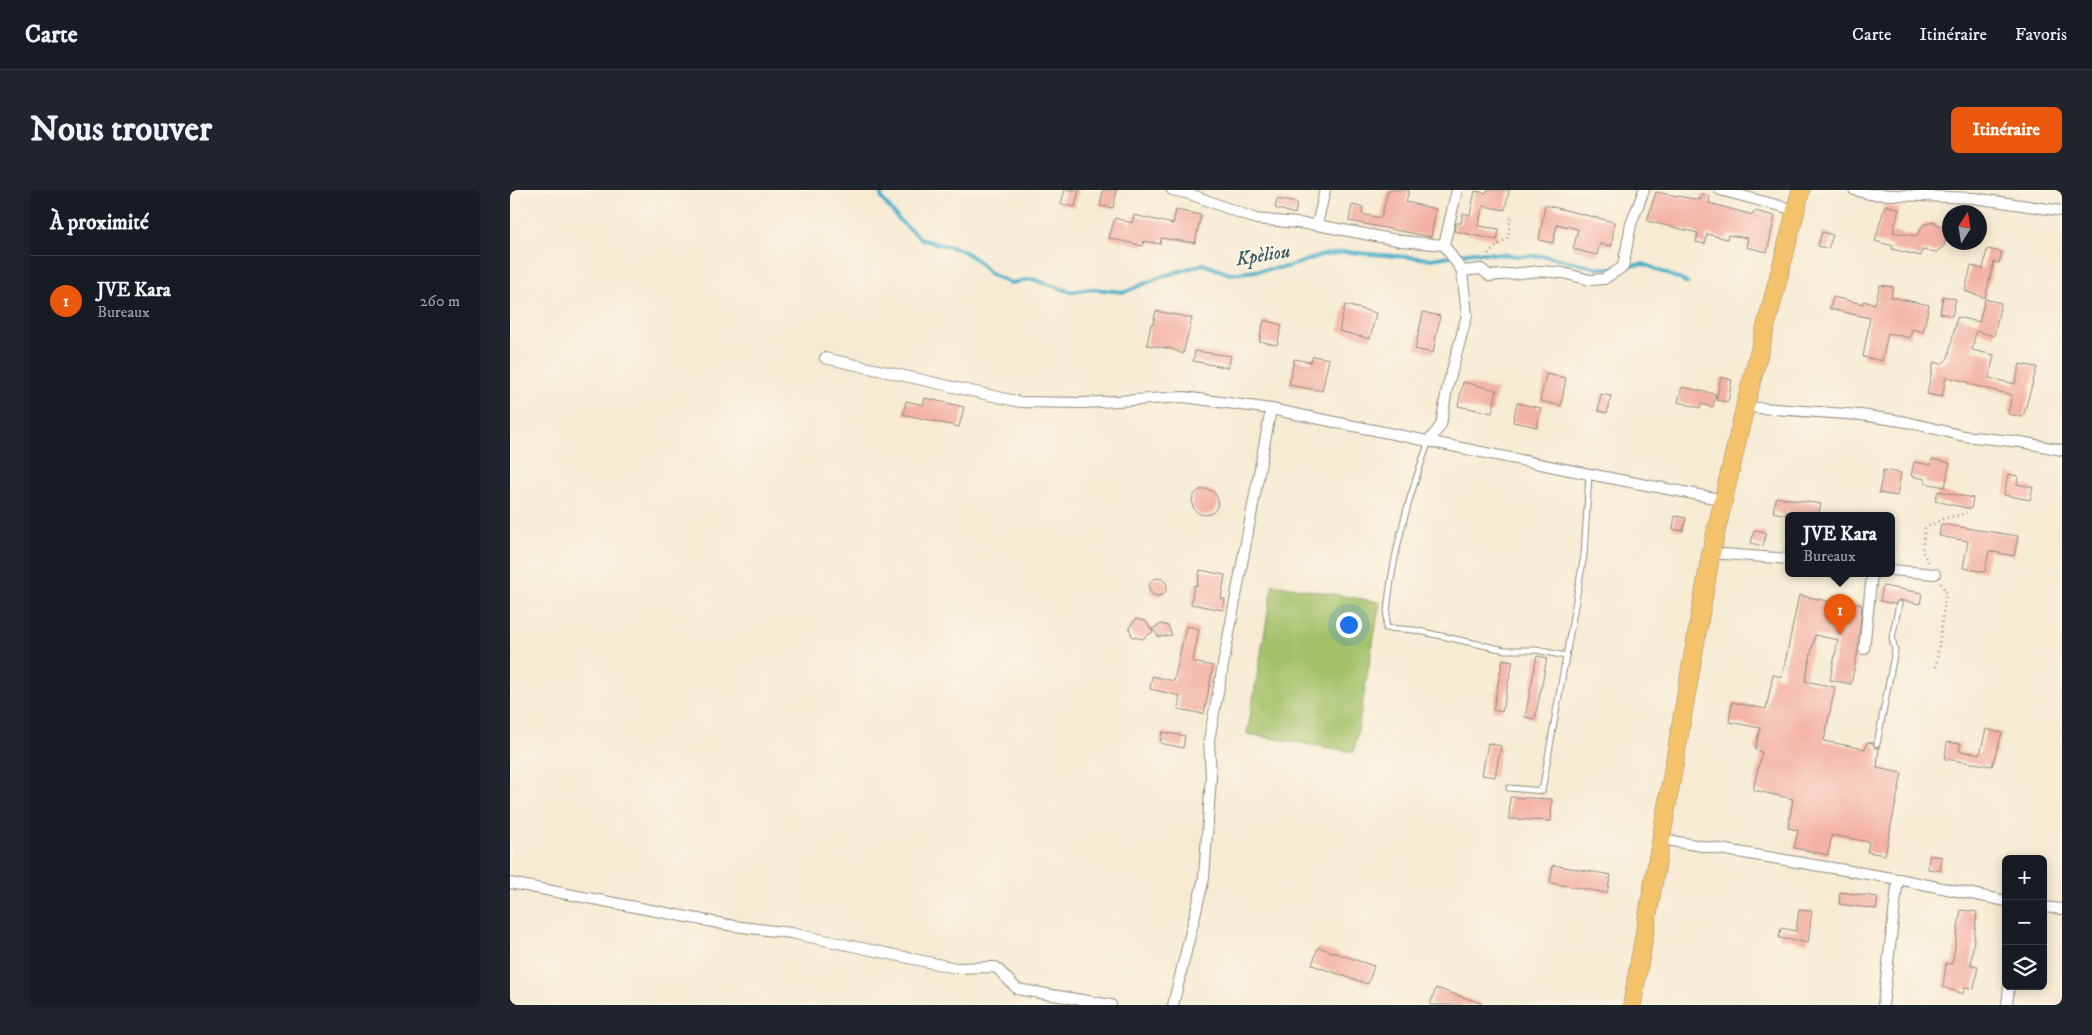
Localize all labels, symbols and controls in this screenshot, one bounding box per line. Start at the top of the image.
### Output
text: Carte [25,20,78,50]
text: Carte [1852,24,1892,46]
text: Itinéraire [1920,24,1987,46]
text: Favoris [2015,24,2067,46]
button: Itinéraire [1951,107,2062,153]
text: Nous trouver [30,108,212,152]
north arrow [1942,205,1987,250]
text: À proximité [50,210,149,236]
water label: Kpèliou [1233,240,1292,272]
text: JVE Kara [97,279,171,302]
text: 1 [63,291,69,311]
text: 260 m [420,291,460,311]
text: Bureaux [97,302,150,322]
popup [1785,512,1895,577]
text: JVE Kara [1803,523,1877,546]
text: Bureaux [1803,546,1856,566]
pin: 1 [1824,594,1856,635]
your location [1336,612,1362,638]
map controls [2002,855,2047,990]
button: + [2002,855,2047,900]
button: − [2002,900,2047,945]
button: layers [2002,945,2047,990]

